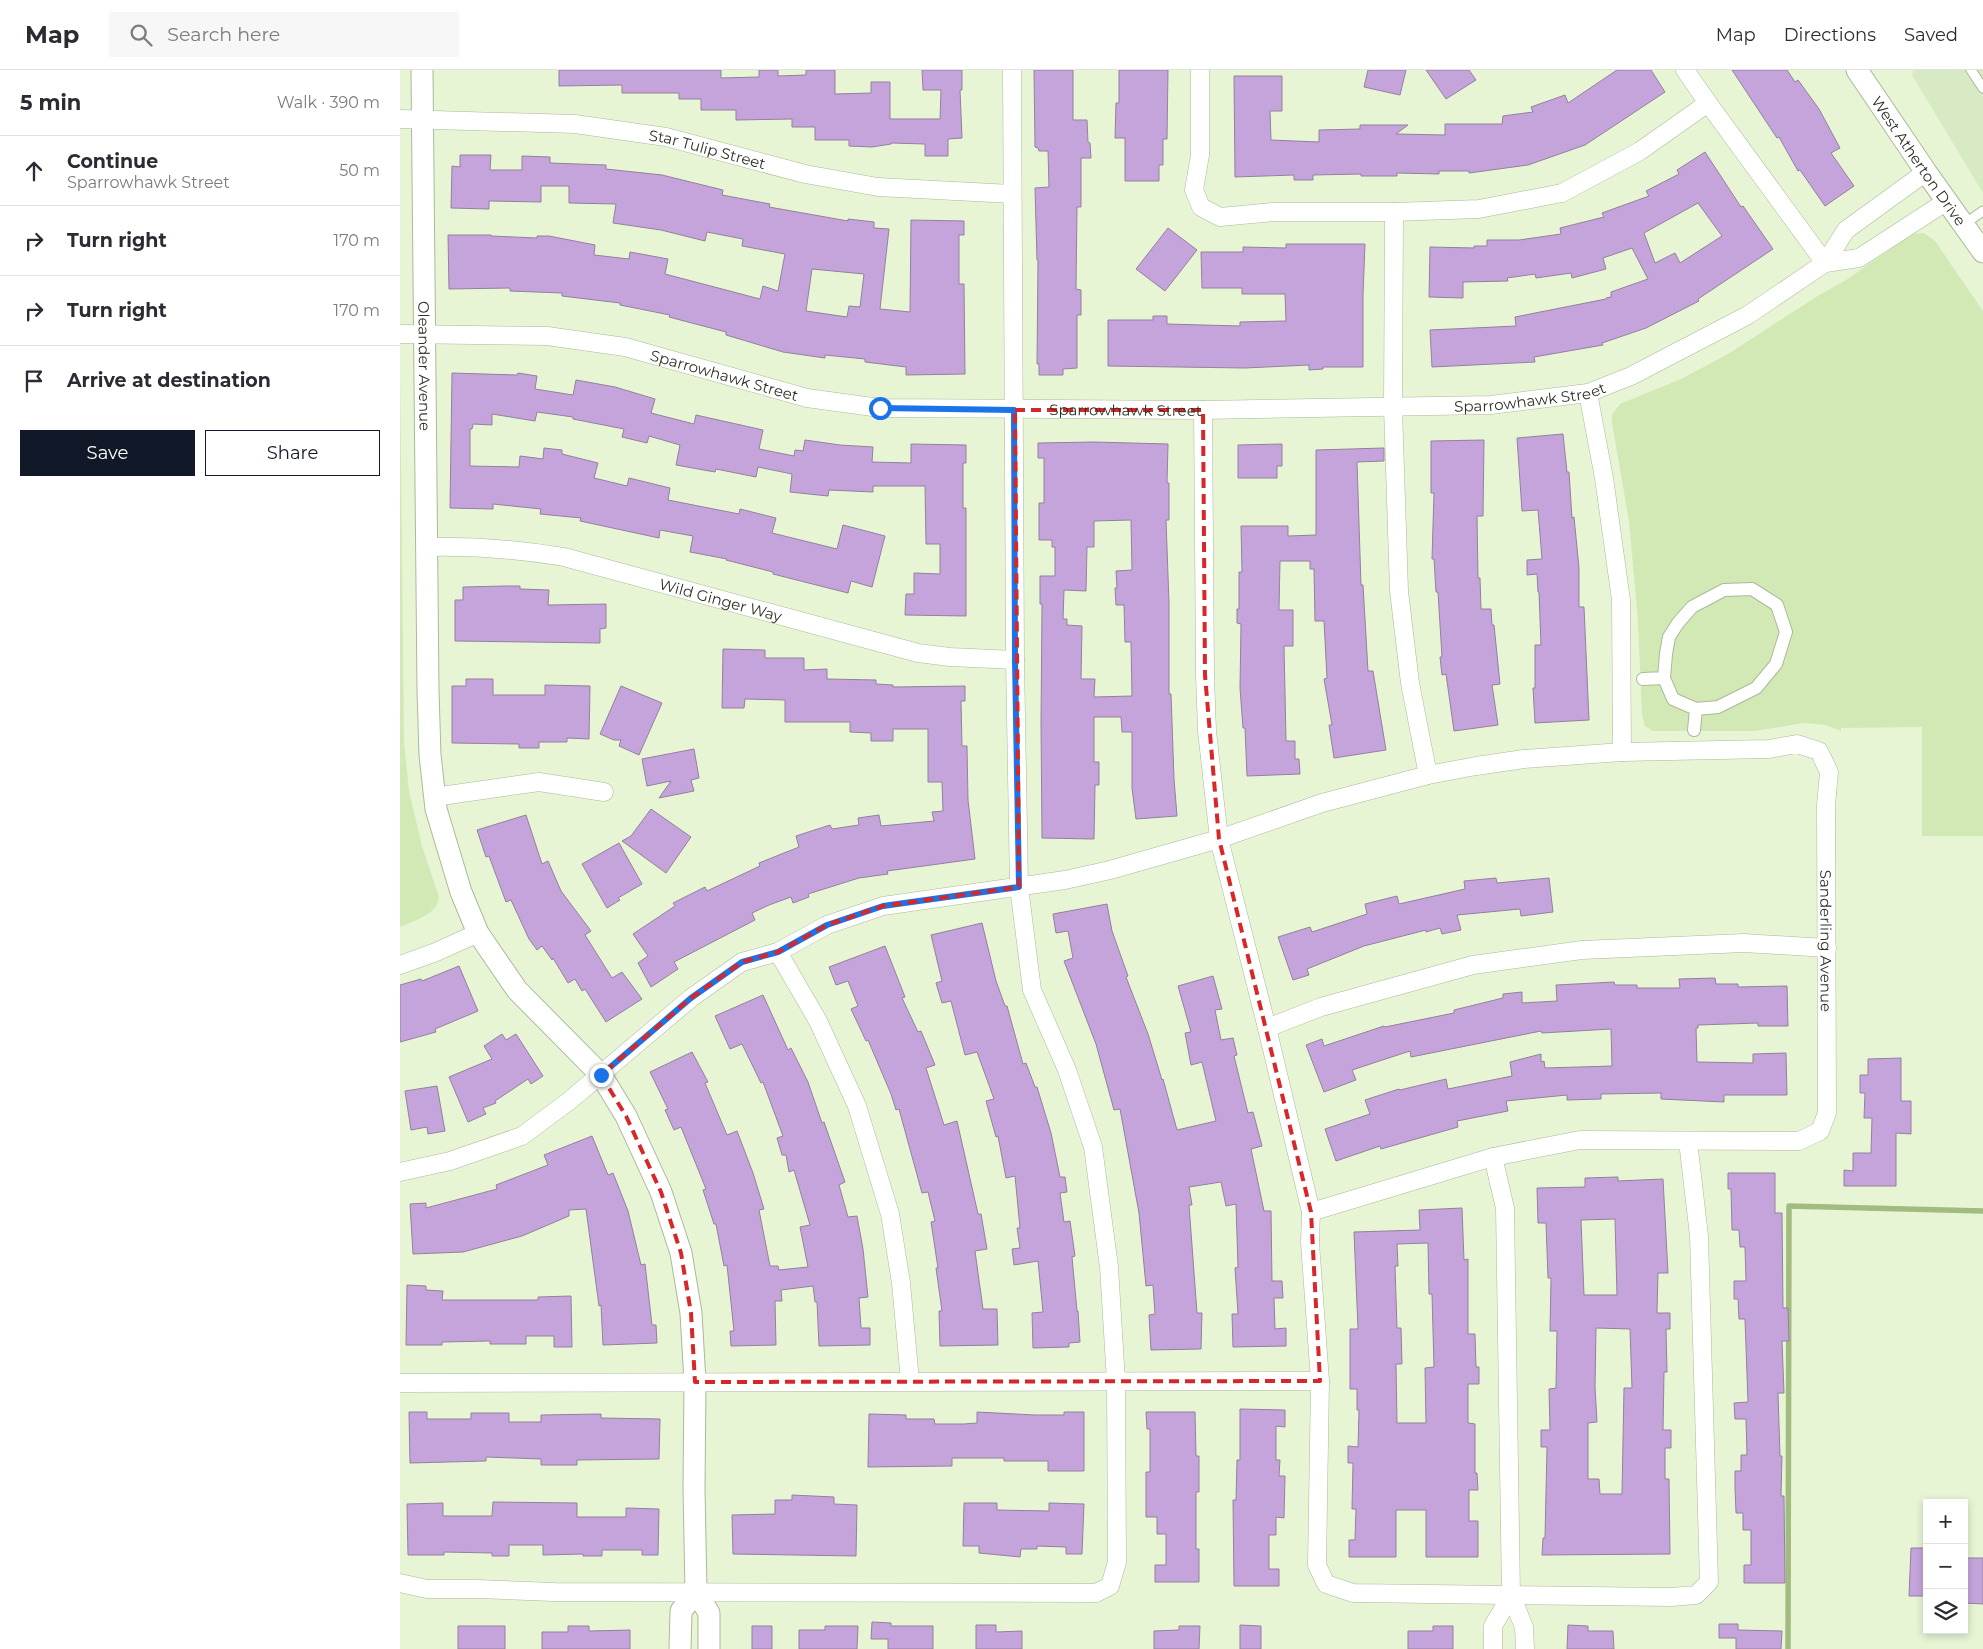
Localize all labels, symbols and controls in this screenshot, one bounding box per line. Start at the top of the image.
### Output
search box [109,12,459,57]
text: Map [25,20,79,49]
icon: search [127,21,155,49]
text: Search here [167,23,280,46]
text: Map [1716,24,1756,46]
text: Directions [1784,24,1876,46]
text: Saved [1904,24,1958,46]
text: 5 min [20,90,81,115]
street label: West Atherton Drive [1868,92,1971,229]
text: Walk · 390 m [277,93,380,112]
street label: Star Tulip Street [648,125,768,173]
text: Continue [67,150,158,173]
icon: ahead [20,157,48,185]
text: 50 m [339,161,380,180]
text: Sparrowhawk Street [67,173,230,192]
icon: right [20,227,48,255]
text: Turn right [67,229,167,252]
text: 170 m [333,231,380,250]
icon: right [20,297,48,325]
text: Turn right [67,299,167,322]
text: 170 m [333,301,380,320]
street label: Oleander Avenue [415,301,435,431]
street label: Sparrowhawk Street [648,345,800,405]
icon: arrive [20,367,48,395]
text: Arrive at destination [67,369,271,392]
street label: Sparrowhawk Street [1454,378,1608,415]
route start [869,397,892,420]
street label: Sparrowhawk Street [1049,400,1202,419]
button: Save [20,430,195,476]
button: Share [205,430,380,476]
street label: Wild Ginger Way [657,574,785,625]
street label: Sanderling Avenue [1817,870,1836,1012]
route end [590,1064,613,1087]
map controls [1923,1499,1968,1634]
button: + [1923,1499,1968,1544]
button: − [1923,1544,1968,1589]
button: layers [1923,1589,1968,1634]

